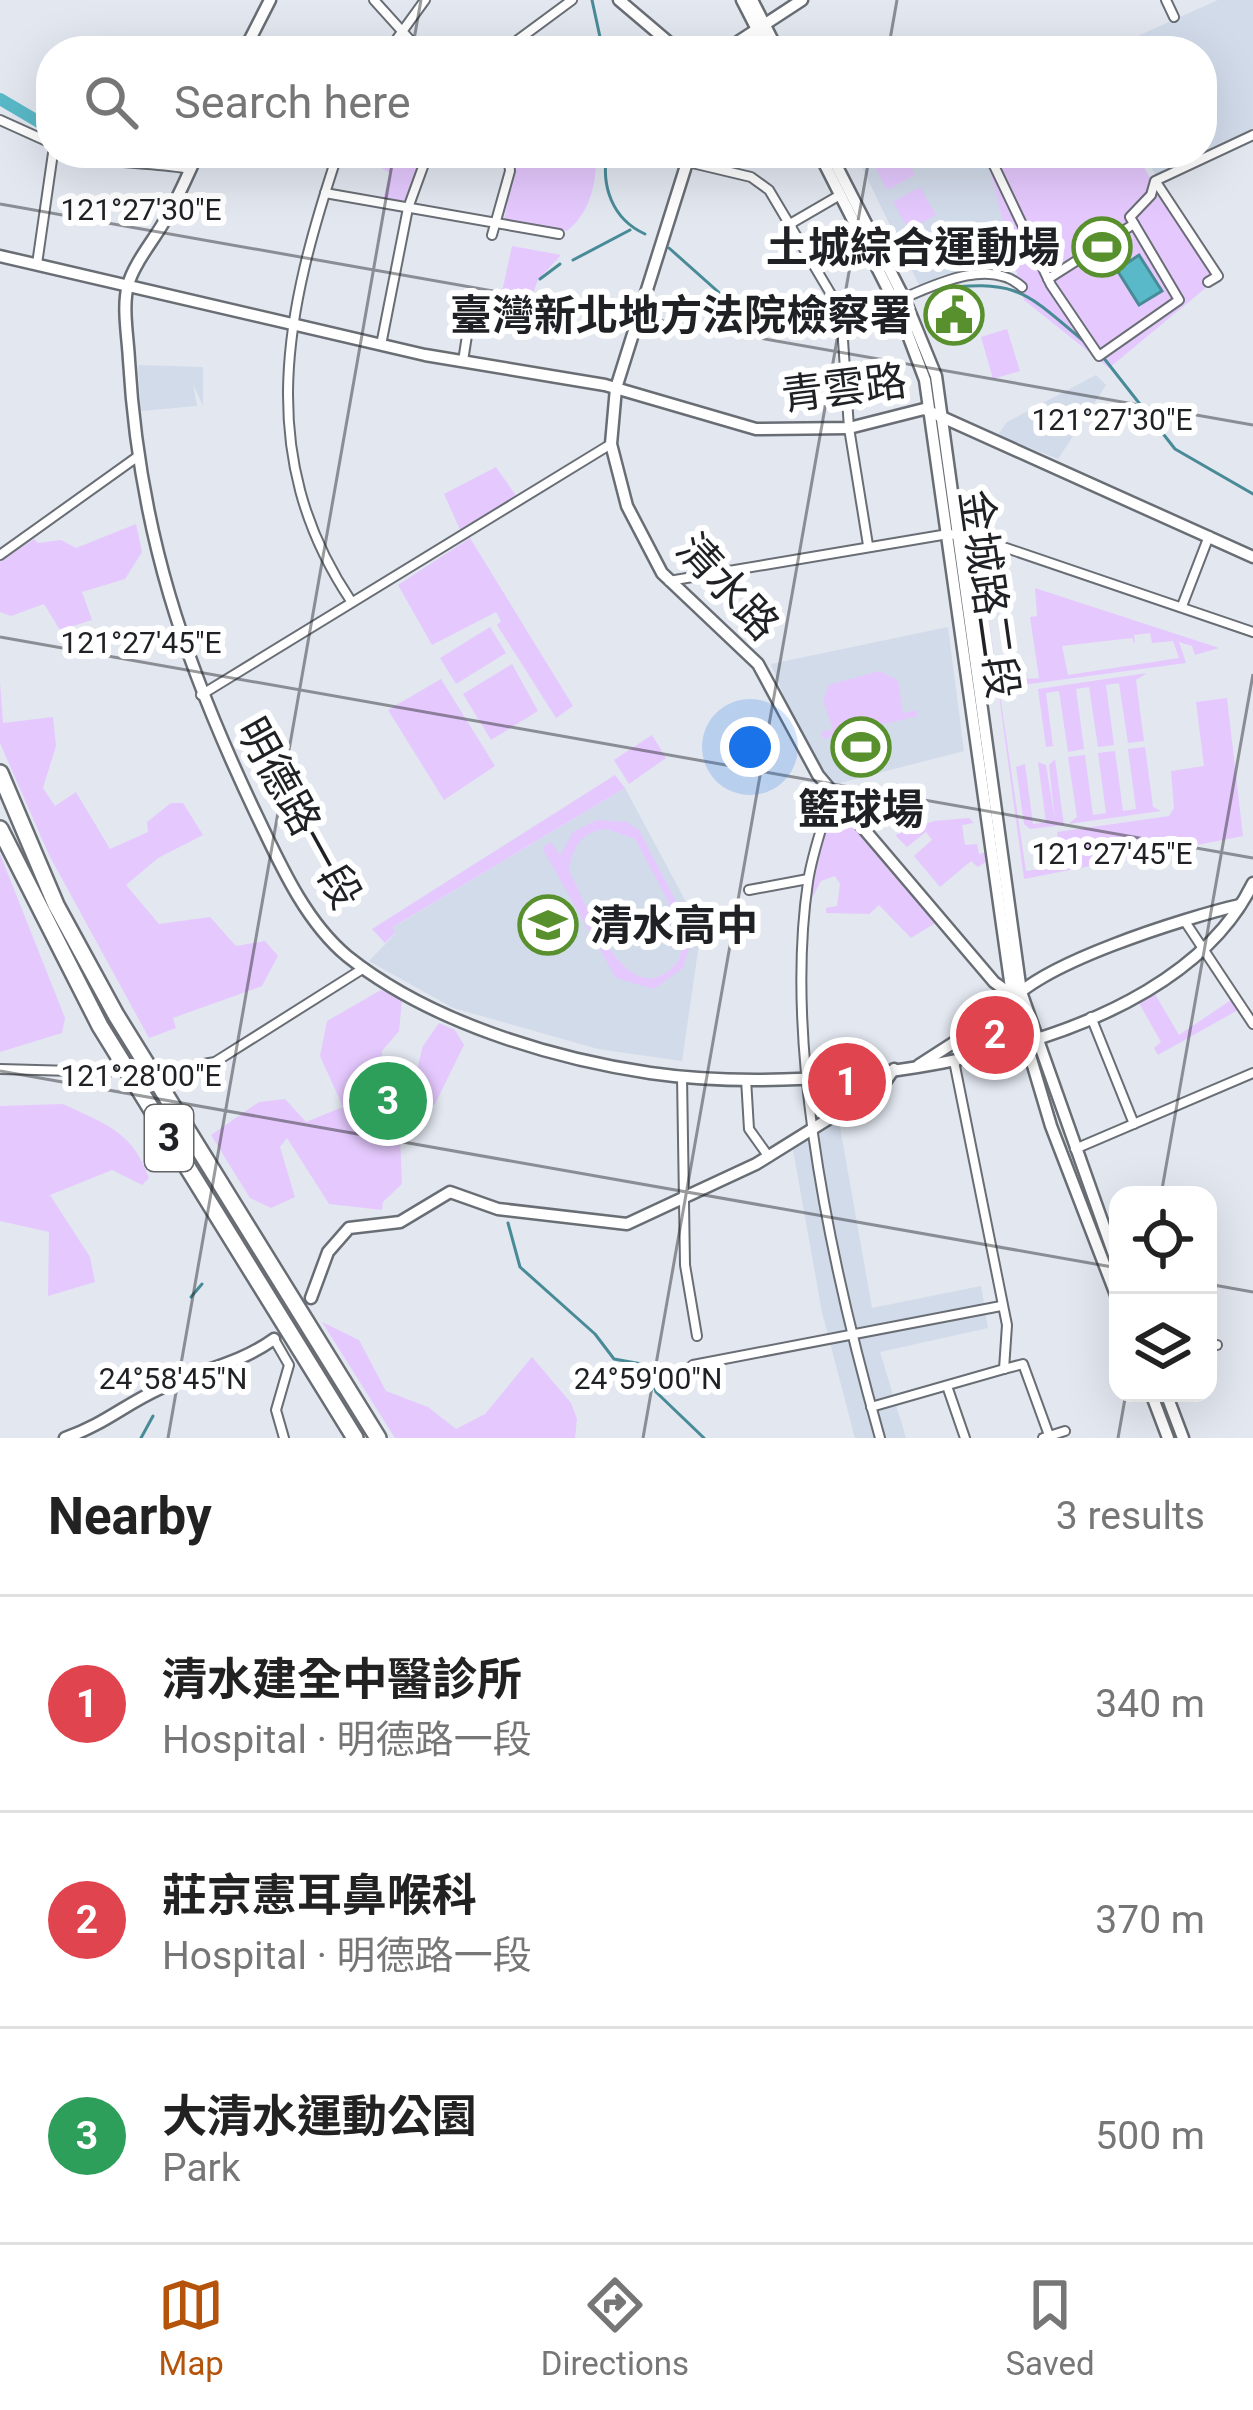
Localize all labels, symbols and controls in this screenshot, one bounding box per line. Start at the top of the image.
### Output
search box [36,36,1217,168]
icon: search [78,69,144,135]
text: Search here [174,76,411,129]
text: 121°27'30"E [60,192,222,227]
sports icon: 土城綜合運動場 [1071,216,1133,278]
place label: 土城綜合運動場 [766,223,1060,272]
public building icon: 臺灣新北地方法院檢察署 [923,284,985,346]
place label: 臺灣新北地方法院檢察署 [450,291,912,340]
street label: 青雲路 [778,356,910,420]
text: 121°27'30"E [1031,402,1193,437]
street label: 金城路二段 [950,487,1028,701]
street label: 清水路 [667,524,789,650]
text: 121°27'45"E [60,625,222,660]
street label: 明德路一段 [227,709,371,917]
sports icon: 籃球場 [830,716,892,778]
your location [720,717,780,777]
place label: 籃球場 [798,785,924,834]
text: 121°27'45"E [1031,836,1193,871]
school or university icon: 清水高中 [517,894,579,956]
place label: 清水高中 [590,901,758,950]
pin: 2 [956,990,1034,1080]
pin: 1 [808,1037,886,1127]
pin: 3 [349,1056,427,1146]
text: 121°28'00"E [60,1058,222,1093]
road number: 3 [145,1105,193,1171]
map controls [1109,1186,1217,1402]
button: locate [1109,1186,1217,1294]
button: layers [1109,1294,1217,1402]
text: 24°58'45"N [99,1361,247,1396]
text: 24°59'00"N [574,1361,722,1396]
text: Nearby [48,1487,212,1546]
text: 3 results [1056,1493,1205,1539]
text: 清水建全中醫診所 [162,1653,522,1706]
text: 1 [76,1681,98,1727]
text: 340 m [1095,1681,1205,1727]
text: Hospital · 明德路一段 [162,1717,532,1763]
text: 莊京憲耳鼻喉科 [162,1869,477,1922]
text: 2 [76,1897,98,1943]
text: 370 m [1095,1897,1205,1943]
text: Hospital · 明德路一段 [162,1933,532,1979]
text: 大清水運動公園 [162,2090,477,2143]
text: 3 [76,2113,98,2159]
text: 500 m [1095,2113,1205,2159]
text: Park [162,2145,241,2191]
tab: Map [158,2272,224,2383]
tab: Directions [541,2272,689,2383]
tab: Saved [1006,2272,1095,2383]

